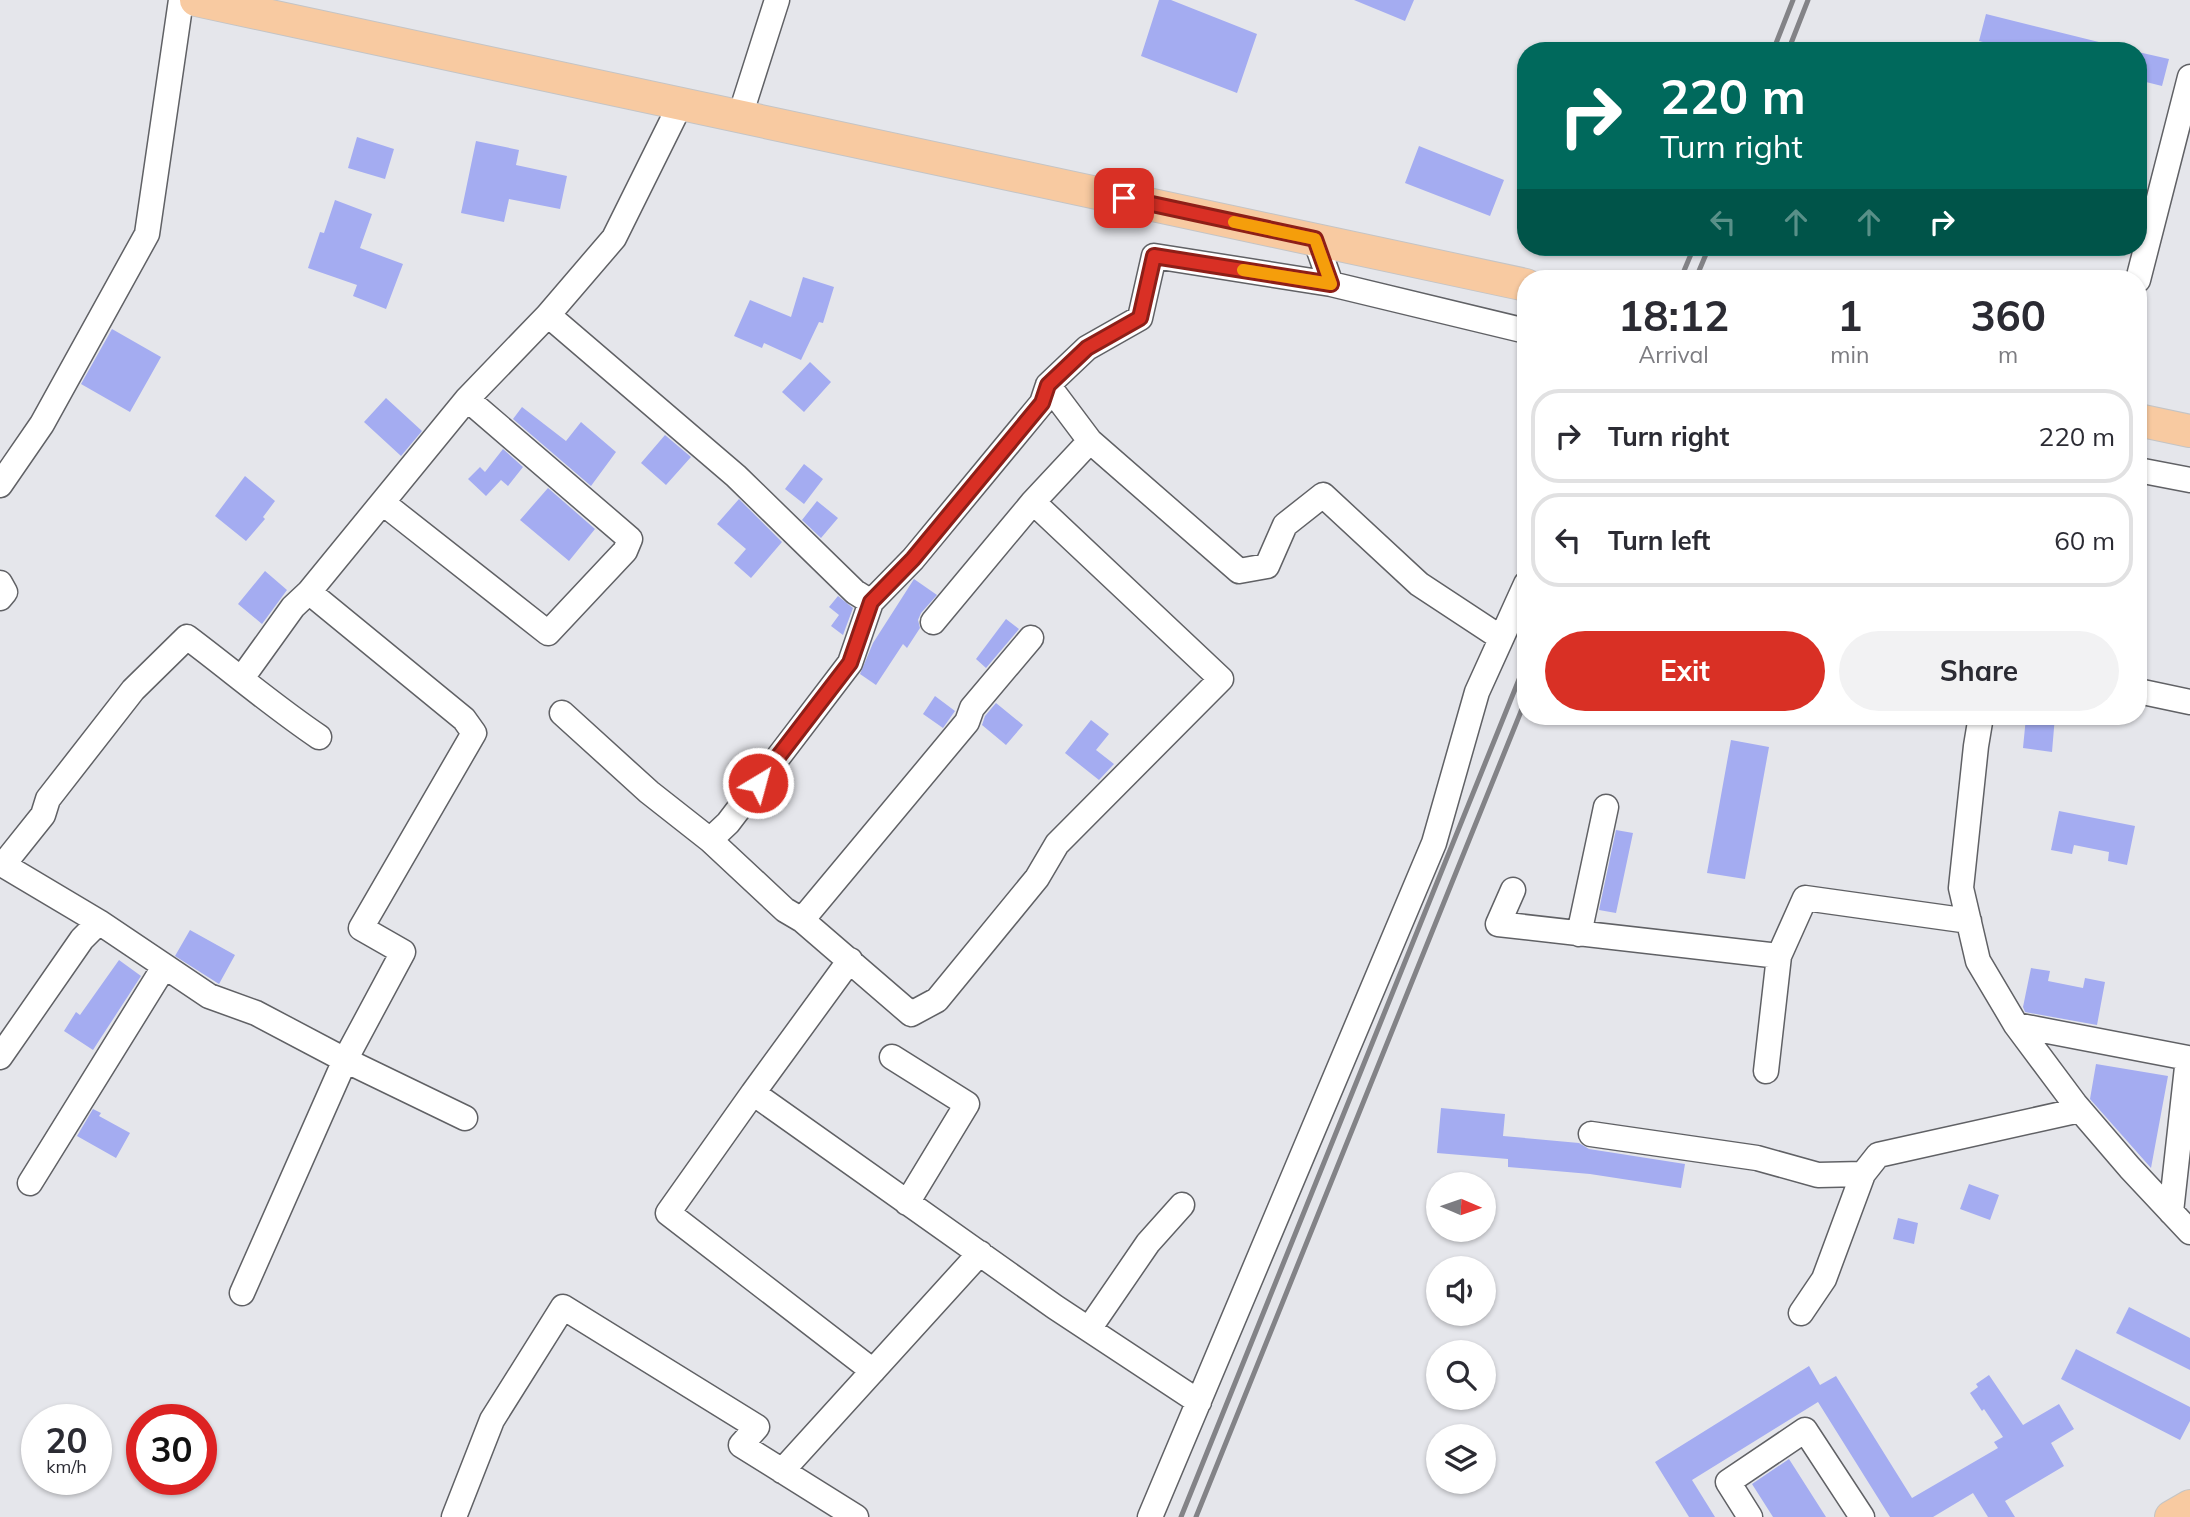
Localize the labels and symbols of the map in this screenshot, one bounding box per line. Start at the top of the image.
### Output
pin [1094,168,1154,228]
position arrow [721,746,795,820]
north arrow [1426,1172,1496,1242]
speed limit sign: 30 [126,1404,217,1495]

